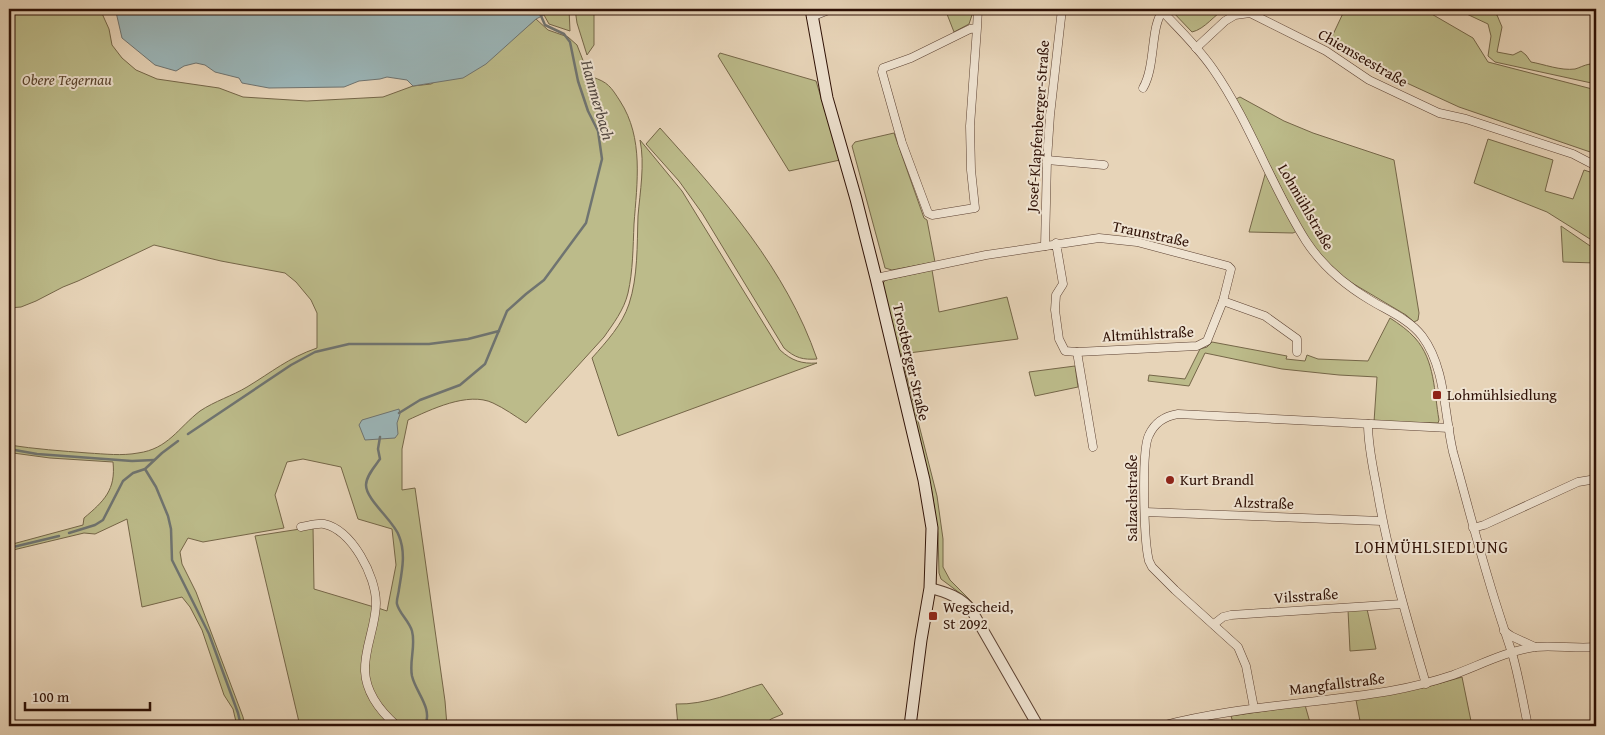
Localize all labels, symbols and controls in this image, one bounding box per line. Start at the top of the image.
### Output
street label: Chiemseestraße [1315,23,1412,92]
street label: Josef-Klapfenberger-Straße [1021,39,1054,215]
water label: Hammerbach [575,56,621,143]
park label: Obere Tegernau [22,69,112,90]
street label: Lohmühlstraße [1273,160,1340,254]
street label: Traunstraße [1111,215,1192,252]
street label: Trostberger Straße [888,301,935,423]
street label: Altmühlstraße [1102,321,1194,346]
place label: Lohmühlsiedlung [1447,384,1557,405]
marker: Lohmühlsiedlung [1431,389,1443,401]
street label: Salzachstraße [1121,454,1142,542]
place label: Kurt Brandl [1180,469,1254,490]
marker: Kurt Brandl [1164,474,1176,486]
street label: Alzstraße [1234,491,1294,514]
district label: LOHMÜHLSIEDLUNG [1355,535,1509,559]
street label: Vilsstraße [1273,583,1339,608]
place label: Wegscheid, St 2092 [943,596,1014,634]
marker: Wegscheid, St 2092 [927,610,939,622]
street label: Mangfallstraße [1288,667,1386,700]
scale bar [25,680,150,712]
text: 100 m [32,686,70,707]

